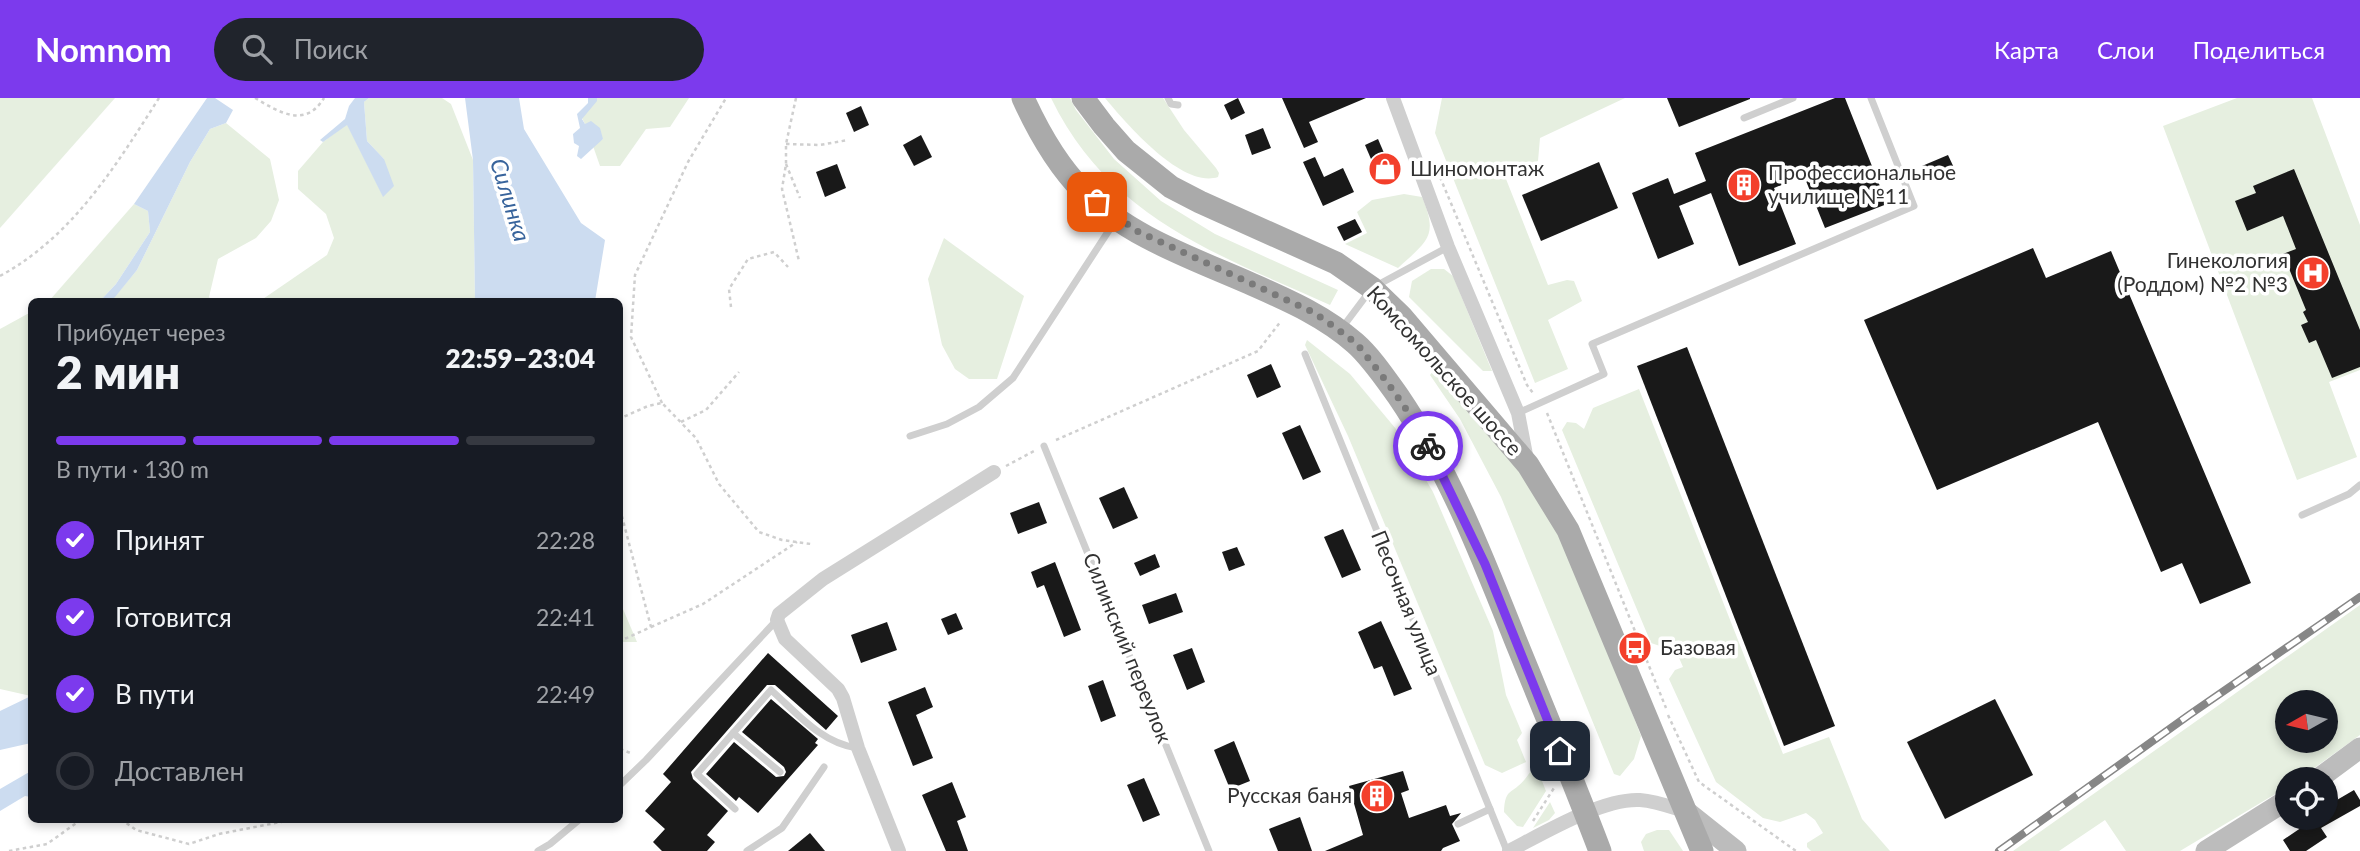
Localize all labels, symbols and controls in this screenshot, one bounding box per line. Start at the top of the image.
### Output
search box [214,18,704,81]
text: Nomnom [35,29,172,69]
icon: search [238,30,276,68]
text: Поиск [294,33,368,65]
text: Карта [1994,35,2059,64]
text: Слои [2097,35,2154,64]
text: Поделиться [2192,35,2325,64]
shop icon: Шиномонтаж [1366,150,1404,188]
water label: Силинка [485,155,537,245]
place label: Шиномонтаж [1410,155,1545,180]
place label: Профессиональное училище №11 [1768,159,1956,208]
building icon: Профессиональное училище №11 [1725,166,1763,204]
pin [1067,172,1127,232]
icon: bag [1078,183,1116,221]
place label: Гинекология (Роддом) №2 №3 [2117,247,2288,296]
hospital icon: Гинекология (Роддом) №2 №3 [2294,254,2332,292]
street label: Комсомольское шоссе [1362,280,1528,460]
text: Прибудет через [56,318,226,346]
text: 22:59–23:04 [445,342,595,374]
text: 2 мин [56,344,180,399]
courier [1393,411,1463,481]
icon: bike [1409,427,1447,465]
text: В пути · 130 m [56,455,209,483]
icon: check [56,521,94,559]
text: Принят [115,524,204,556]
text: 22:28 [536,526,595,554]
street label: Песочная улица [1367,526,1448,679]
street label: Силинский переулок [1079,549,1178,746]
icon: check [56,598,94,636]
text: Готовится [115,601,232,633]
text: 22:41 [536,603,595,631]
bus stop icon: Базовая [1616,629,1654,667]
place label: Базовая [1660,634,1736,659]
icon: check [56,675,94,713]
text: В пути [115,678,195,710]
text: 22:49 [536,680,595,708]
north arrow [2275,690,2338,752]
map controls [2275,690,2338,830]
pin [1530,721,1590,781]
icon: home [1541,732,1579,770]
text: Доставлен [115,755,244,787]
button: locate [2275,767,2338,830]
building icon: Русская баня [1358,777,1396,815]
place label: Русская баня [1227,782,1352,807]

